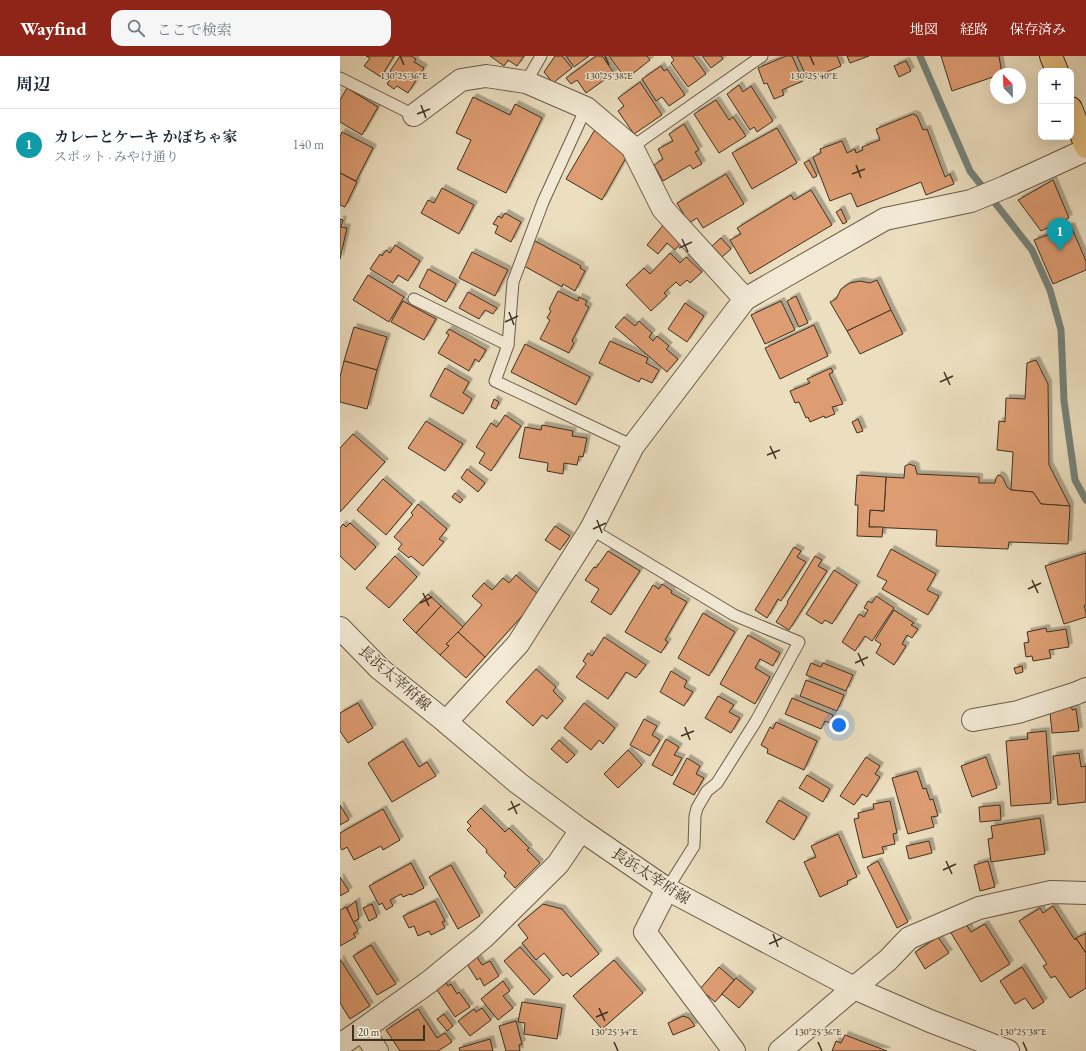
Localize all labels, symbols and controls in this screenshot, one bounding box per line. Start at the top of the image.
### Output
search box [111,10,391,46]
text: Wayfind [20,16,87,41]
icon: search [125,17,147,39]
text: ここで検索 [157,20,232,39]
text: 地図 [910,20,938,38]
text: 経路 [960,20,988,38]
text: 保存済み [1010,20,1066,38]
north arrow [990,68,1026,104]
map controls [1038,68,1074,140]
button: + [1038,68,1074,104]
text: 130°25'36"E [380,69,428,82]
text: 130°25'38"E [585,69,633,82]
text: 130°25'40"E [790,69,838,82]
text: 周辺 [16,73,50,95]
button: − [1038,104,1074,140]
text: カレーとケーキ かぼちゃ家 [54,127,238,146]
text: 1 [26,136,32,153]
text: 140 m [293,136,324,153]
text: スポット · みやけ通り [54,148,179,165]
pin: 1 [1047,218,1073,251]
street label: 長浜太宰府線 [355,641,436,714]
your location [829,715,849,735]
street label: 長浜太宰府線 [608,843,694,908]
scale bar [352,1023,425,1042]
text: 20 m [358,1025,379,1039]
text: 130°25'34"E [590,1025,638,1038]
text: 130°25'36"E [794,1025,842,1038]
text: 130°25'38"E [999,1025,1047,1038]

